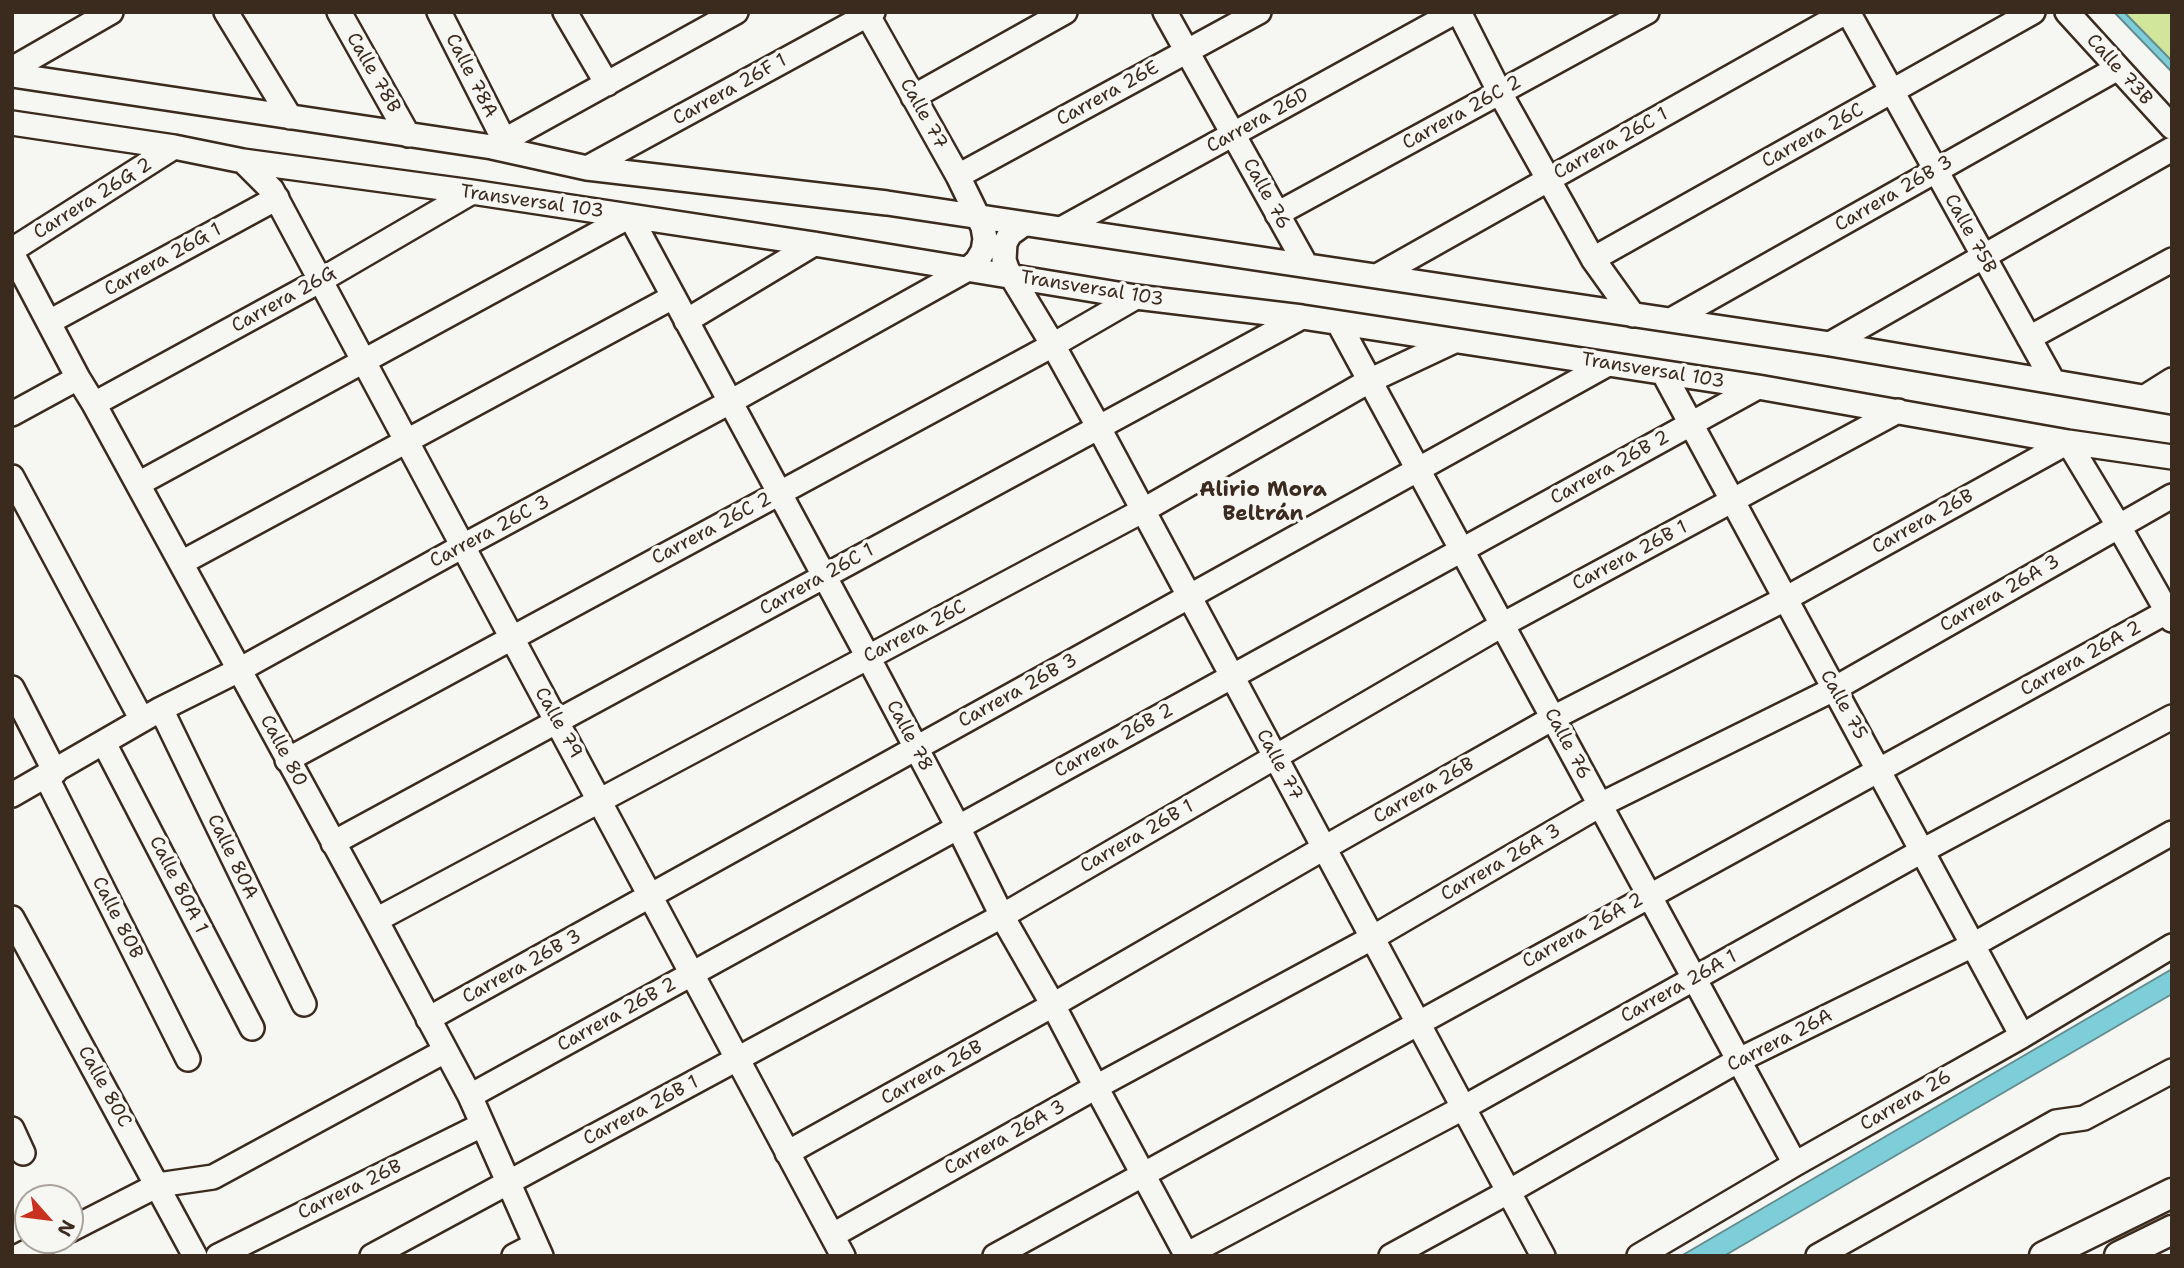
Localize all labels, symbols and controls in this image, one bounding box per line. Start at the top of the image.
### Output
street label: Calle 78B [341,29,405,117]
street label: Calle 78A [440,30,502,122]
street label: Calle 73B [2081,30,2157,110]
street label: Carrera 26F 1 [669,49,791,131]
street label: Carrera 26E [1053,57,1163,131]
street label: Carrera 26C 2 [1399,71,1525,155]
street label: Calle 77 [894,75,952,153]
street label: Carrera 26D [1203,84,1313,158]
street label: Carrera 26C [1758,99,1868,173]
street label: Carrera 26C 1 [1550,103,1672,185]
street label: Carrera 26B 3 [1831,151,1957,237]
street label: Carrera 26G 2 [29,153,157,245]
street label: Calle 76 [1237,155,1295,233]
street label: Transversal 103 [459,181,605,223]
street label: Calle 75B [1939,190,2001,278]
street label: Carrera 26G 1 [101,218,225,302]
street label: Carrera 26G [228,262,340,338]
street label: Transversal 103 [1019,266,1165,312]
street label: Transversal 103 [1580,348,1726,394]
street label: Carrera 26B 2 [1547,426,1673,510]
district label: Alirio Mora Beltrán [1199,478,1327,528]
street label: Carrera 26B [1868,485,1978,559]
street label: Carrera 26C 2 [648,488,776,570]
street label: Carrera 26C 3 [426,491,554,573]
street label: Carrera 26B 1 [1569,516,1691,596]
street label: Carrera 26C 1 [756,539,878,621]
street label: Carrera 26A 3 [1936,550,2064,638]
street label: Carrera 26C [860,595,970,669]
street label: Carrera 26A 2 [2017,616,2145,702]
street label: Carrera 26B 3 [955,649,1081,733]
street label: Calle 75 [1815,666,1871,744]
street label: Calle 79 [529,684,587,762]
street label: Calle 78 [881,696,937,776]
street label: Carrera 26B 2 [1051,699,1177,783]
street label: Calle 76 [1539,704,1595,784]
street label: Calle 80 [255,711,311,791]
street label: Calle 77 [1251,726,1307,804]
street label: Carrera 26B [1370,753,1478,829]
street label: Carrera 26B 1 [1076,795,1198,879]
street label: Calle 80A [202,811,262,903]
street label: Carrera 26A 3 [1437,819,1565,907]
street label: Calle 80A 1 [144,833,212,937]
street label: Calle 80B [87,873,147,963]
street label: Carrera 26A 2 [1519,888,1647,974]
street label: Carrera 26B 3 [459,925,585,1009]
street label: Carrera 26A 1 [1617,946,1741,1028]
street label: Carrera 26B 2 [554,973,680,1057]
street label: Carrera 26A [1724,1005,1836,1077]
street label: Carrera 26B [877,1036,987,1110]
street label: Calle 80C [72,1042,136,1132]
street label: Carrera 26 [1856,1066,1956,1136]
street label: Carrera 26B 1 [580,1071,702,1151]
street label: Carrera 26A 3 [941,1095,1069,1181]
street label: Carrera 26B [294,1155,406,1225]
north arrow [14,1184,84,1254]
text: N [52,1216,81,1241]

